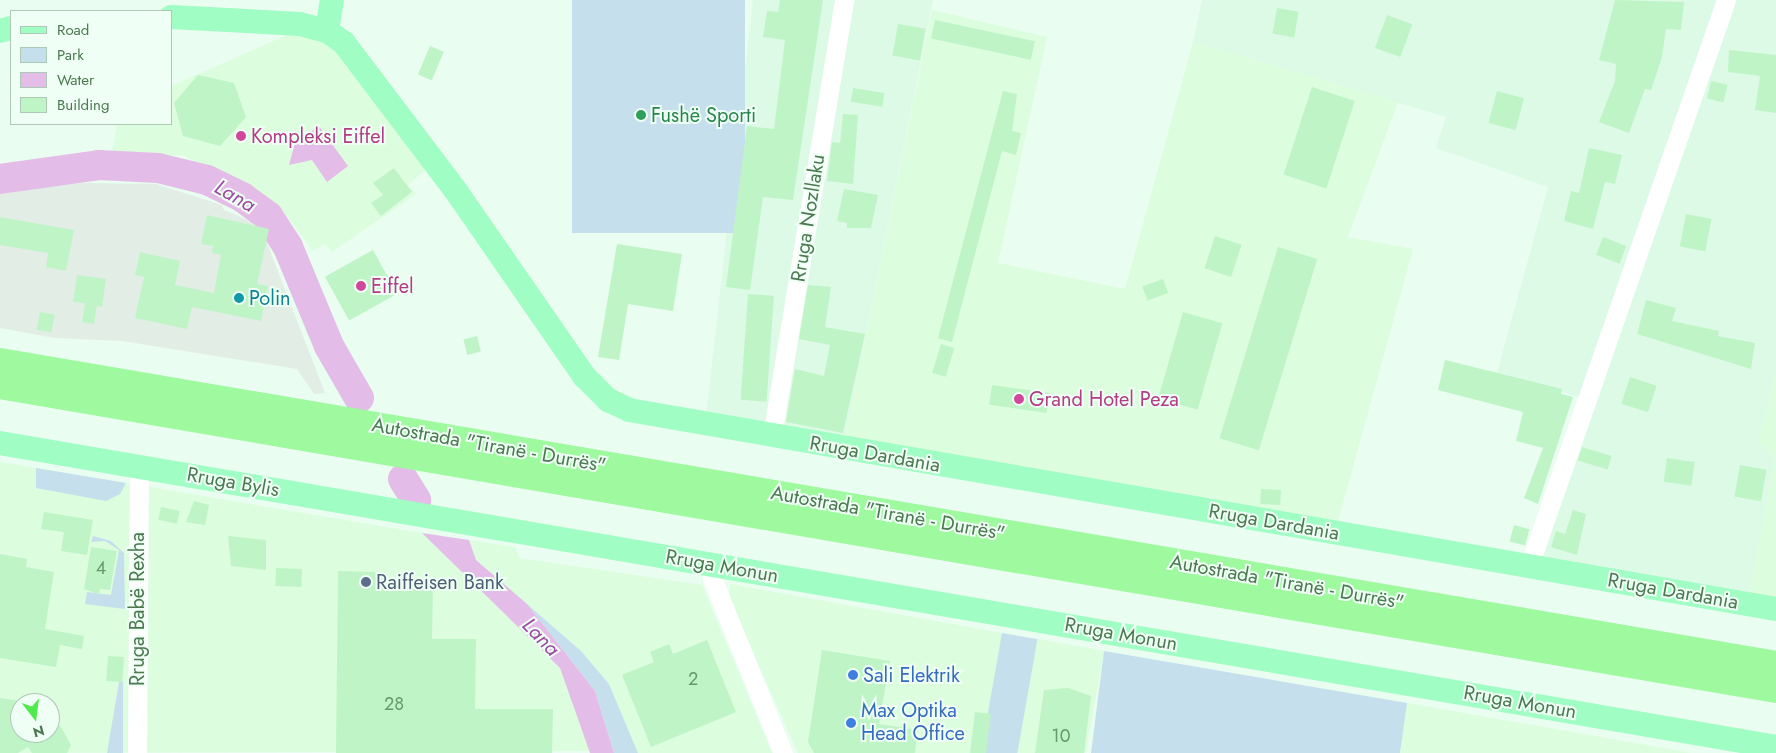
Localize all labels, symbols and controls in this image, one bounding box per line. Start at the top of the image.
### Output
legend [10,10,172,125]
text: Road [57,19,89,41]
text: Park [57,44,84,66]
text: Water [57,69,94,91]
text: Building [57,94,109,116]
place label: Fushë Sporti [651,103,756,127]
marker: Fushë Sporti [635,109,647,121]
place label: Kompleksi Eiffel [251,124,385,148]
marker: Kompleksi Eiffel [235,130,247,142]
street label: Rruga Nozllaku [786,153,830,283]
water label: Lana [210,174,260,218]
place label: Eiffel [371,274,414,298]
marker: Eiffel [355,280,367,292]
place label: Polin [249,286,291,310]
marker: Polin [233,292,245,304]
place label: Grand Hotel Peza [1029,387,1179,411]
marker: Grand Hotel Peza [1013,393,1025,405]
street label: Autostrada "Tiranë - Durrës" [370,413,608,477]
street label: Rruga Dardania [808,431,942,477]
street label: Rruga Bylis [185,462,281,502]
street label: Autostrada "Tiranë - Durrës" [769,481,1007,545]
street label: Rruga Dardania [1207,499,1341,545]
street label: Rruga Babë Rexha [125,532,149,686]
street label: Rruga Monun [664,544,780,588]
street label: Autostrada "Tiranë - Durrës" [1168,550,1406,614]
house number: 4 [96,557,106,579]
street label: Rruga Dardania [1606,568,1740,614]
place label: Raiffeisen Bank [376,570,504,594]
marker: Raiffeisen Bank [360,576,372,588]
street label: Rruga Monun [1063,612,1179,656]
water label: Lana [517,613,565,661]
place label: Sali Elektrik [863,663,960,687]
house number: 2 [688,668,698,690]
marker: Sali Elektrik [847,669,859,681]
street label: Rruga Monun [1462,680,1578,724]
north arrow [10,693,60,743]
house number: 28 [384,693,404,715]
place label: Max Optika Head Office [861,699,965,746]
marker: Max Optika Head Office [845,717,857,729]
text: N [31,720,47,743]
house number: 10 [1052,725,1070,747]

